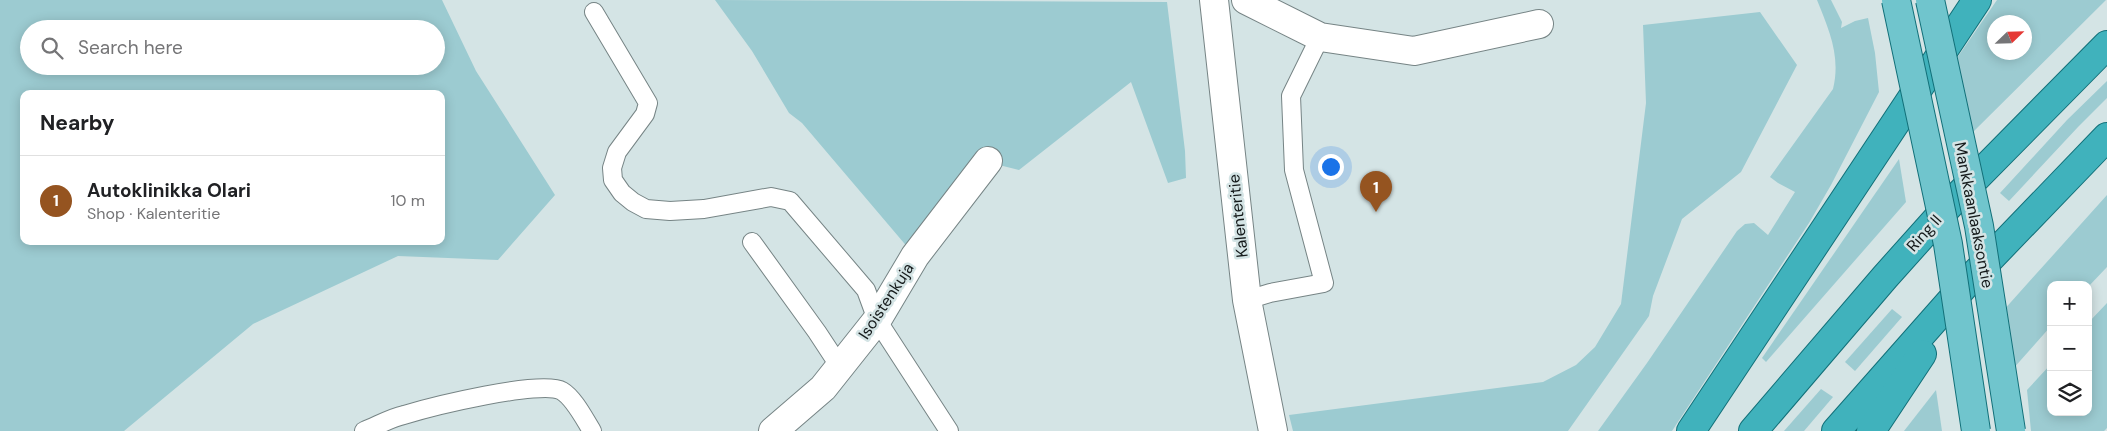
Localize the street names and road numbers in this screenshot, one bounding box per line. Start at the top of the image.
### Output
street label: Mankkaanlaaksontie [1950,140,1998,290]
street label: Kalenteritie [1223,173,1253,259]
street label: Ring II [1902,210,1946,256]
street label: Isoistenkuja [854,259,918,343]

